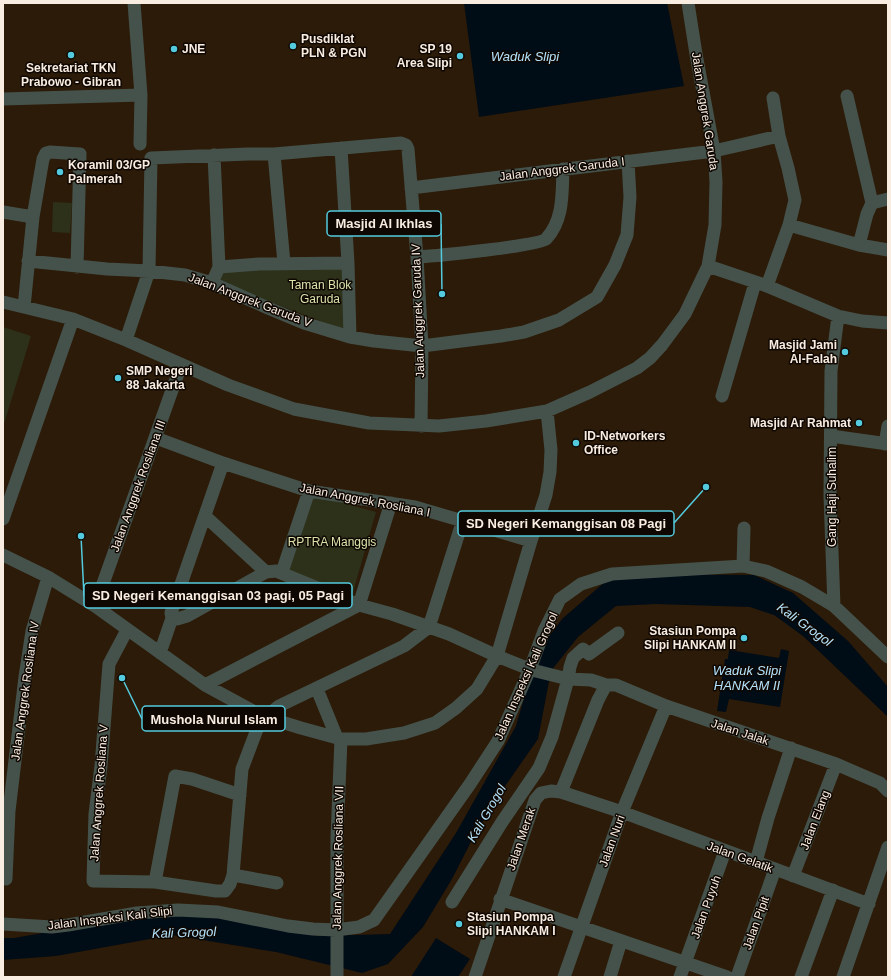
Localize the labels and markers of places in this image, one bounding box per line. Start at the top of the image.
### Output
place label: Pusdiklat PLN & PGN [301,32,366,60]
marker: Pusdiklat PLN & PGN [288,41,298,51]
place label: JNE [182,42,205,56]
place label: SP 19 Area Slipi [397,42,452,70]
marker: JNE [169,44,179,54]
marker: Sekretariat TKN Prabowo - Gibran [66,50,76,60]
marker: SP 19 Area Slipi [455,51,465,61]
place label: Sekretariat TKN Prabowo - Gibran [21,61,121,89]
place label: Koramil 03/GP Palmerah [68,158,150,186]
marker: Koramil 03/GP Palmerah [55,167,65,177]
callout: Masjid Al Ikhlas [327,211,441,236]
place label: Masjid Jami Al-Falah [769,338,837,366]
marker: Masjid Jami Al-Falah [840,347,850,357]
place label: SMP Negeri 88 Jakarta [126,364,192,392]
marker: SMP Negeri 88 Jakarta [113,373,123,383]
place label: Masjid Ar Rahmat [750,416,851,430]
marker: Masjid Ar Rahmat [854,418,864,428]
place label: ID-Networkers Office [584,429,666,457]
marker: ID-Networkers Office [571,438,581,448]
callout: SD Negeri Kemanggisan 08 Pagi [458,511,674,536]
callout: SD Negeri Kemanggisan 03 pagi, 05 Pagi [84,583,352,608]
place label: Stasiun Pompa Slipi HANKAM II [644,624,736,652]
marker: Stasiun Pompa Slipi HANKAM II [739,633,749,643]
callout: Mushola Nurul Islam [142,706,285,731]
place label: Stasiun Pompa Slipi HANKAM I [467,910,556,938]
marker: Stasiun Pompa Slipi HANKAM I [454,919,464,929]

